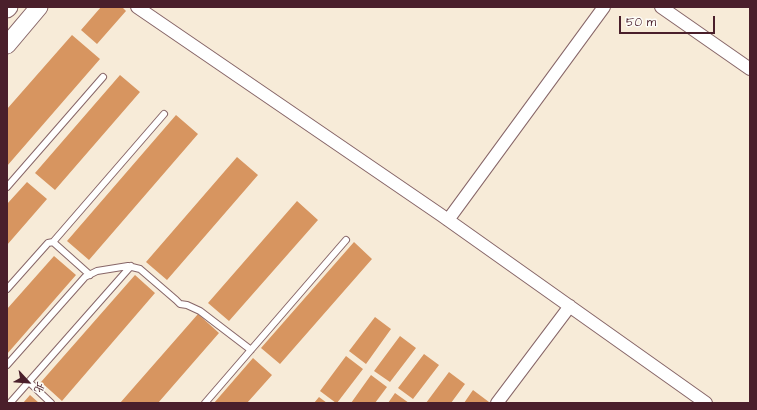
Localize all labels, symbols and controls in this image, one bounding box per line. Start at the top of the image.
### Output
scale bar [621,8,717,34]
text: 50 m [626,14,656,31]
north arrow [8,362,48,402]
text: 北 [30,379,48,396]

